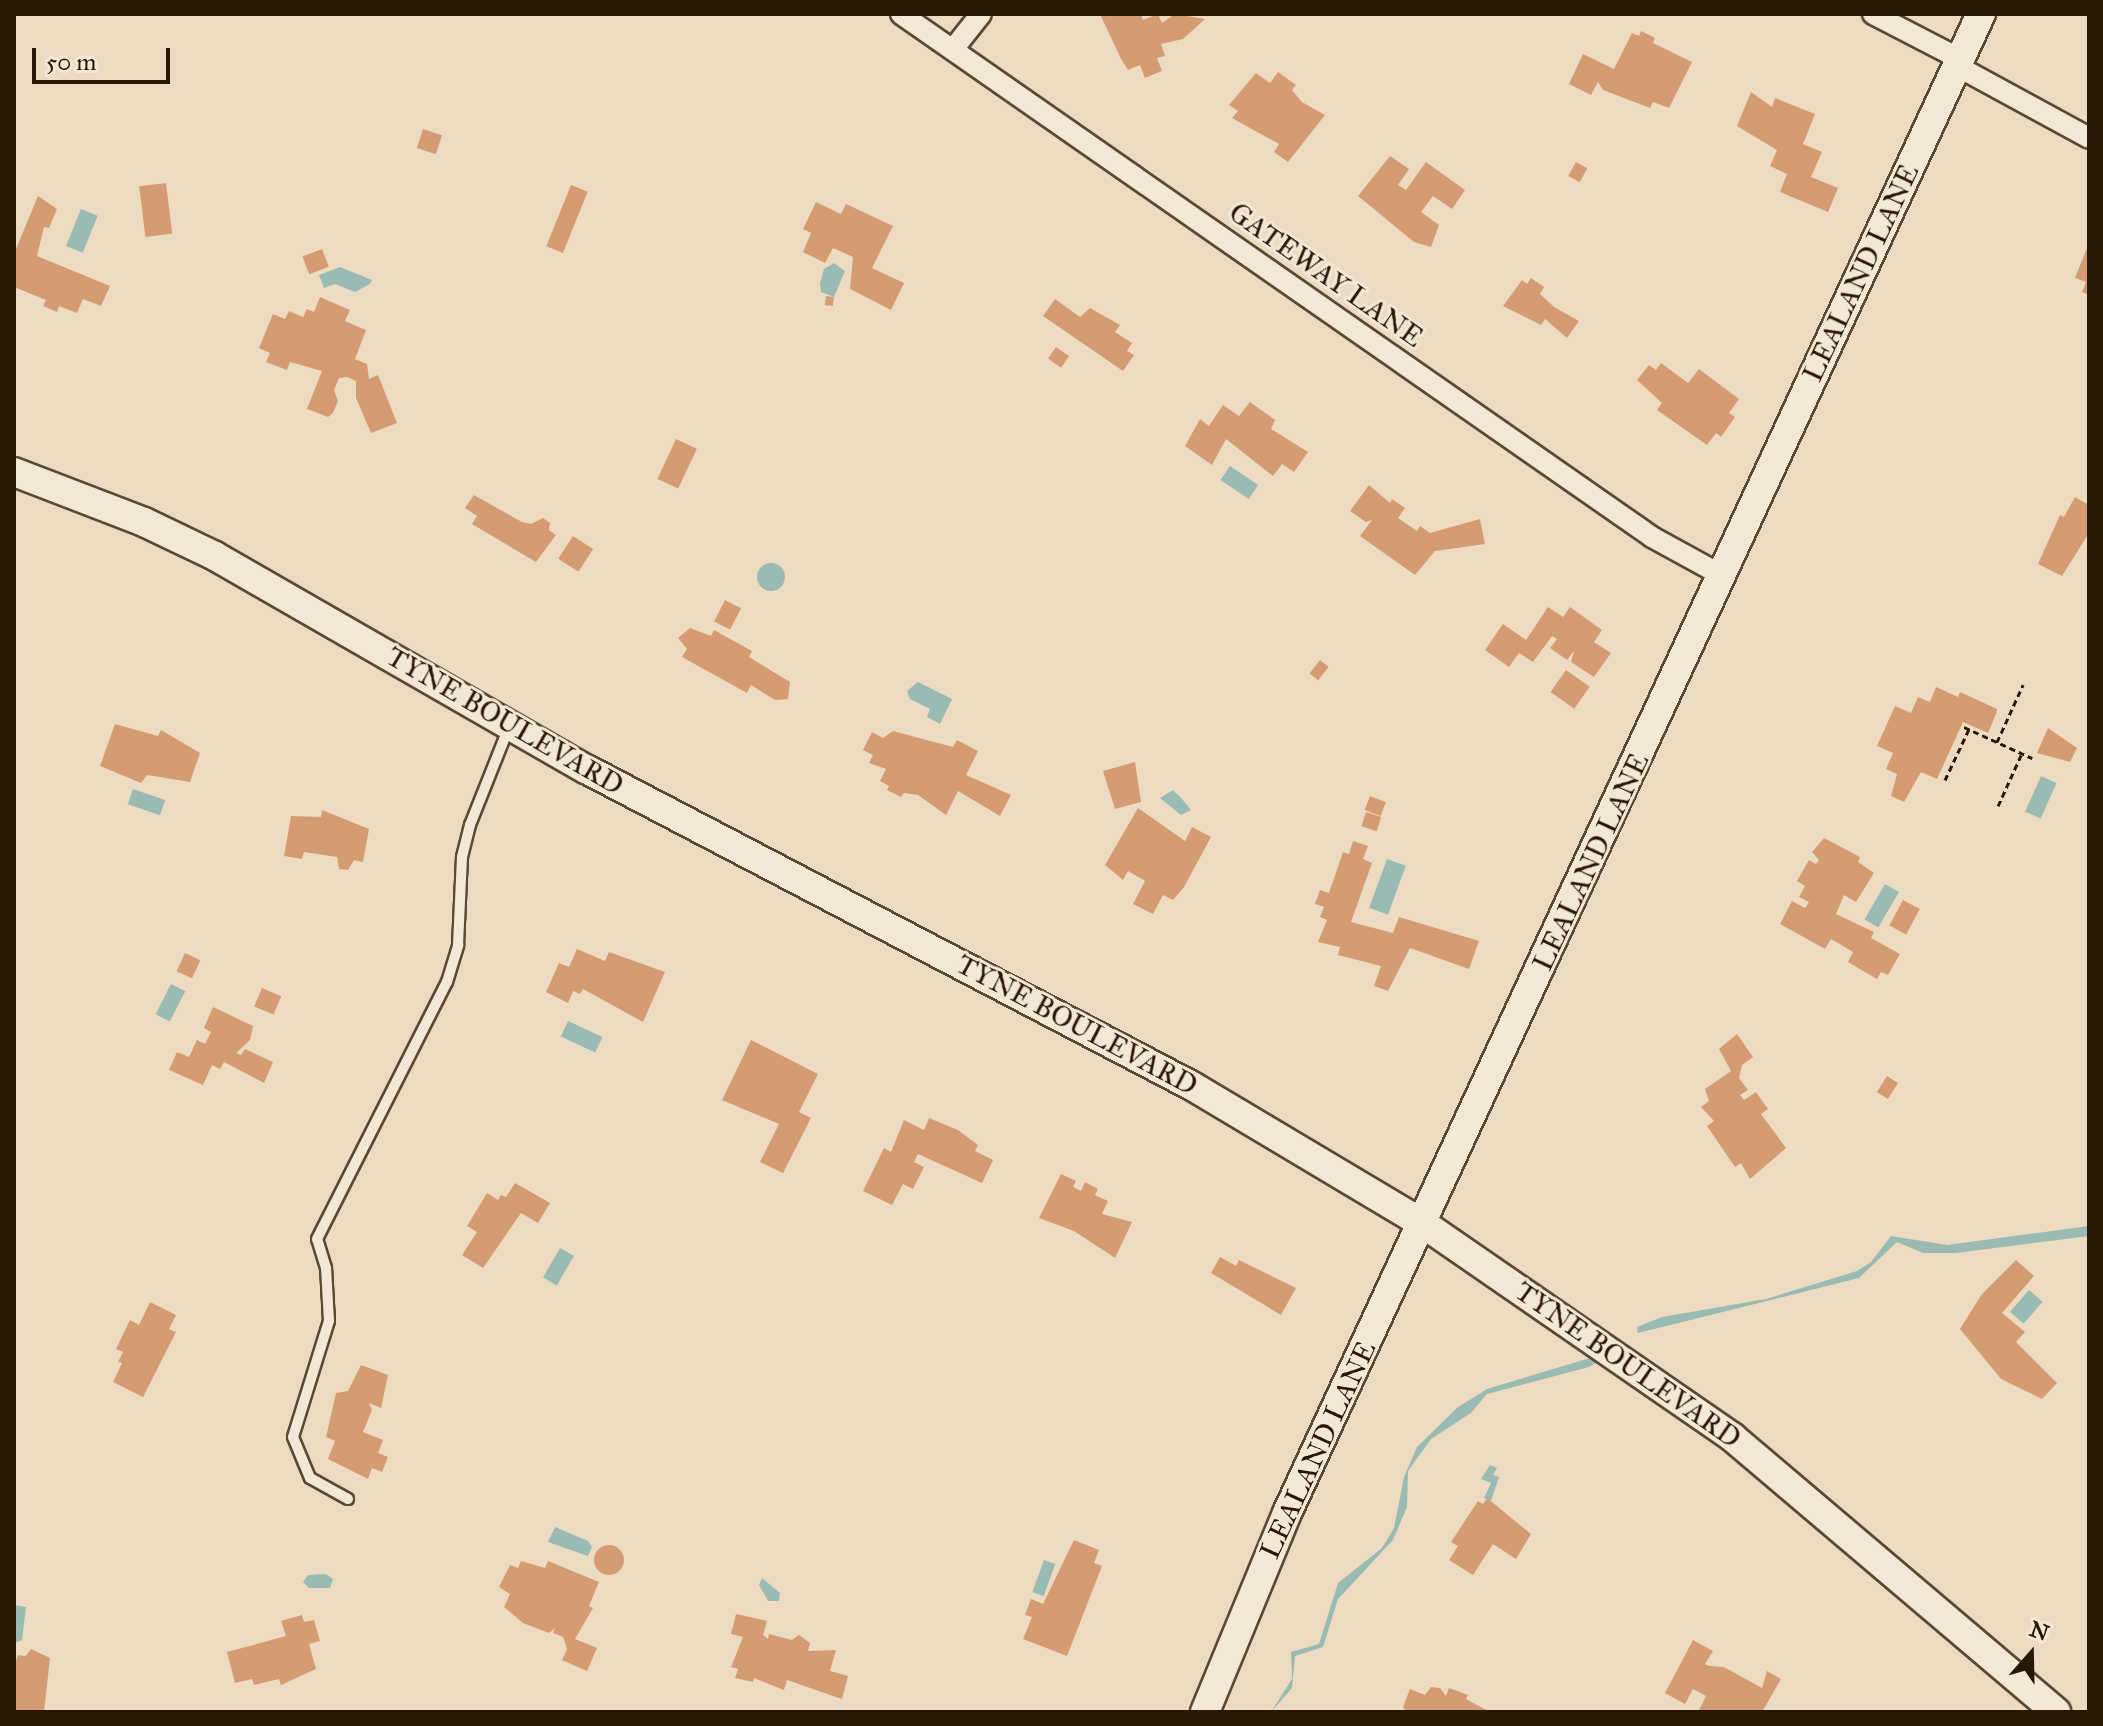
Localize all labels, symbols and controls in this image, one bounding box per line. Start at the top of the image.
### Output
scale bar [36,32,174,82]
text: 50 m [46,47,96,77]
street label: LEALAND LANE [1796,159,1926,387]
street label: GATEWAY LANE [1223,196,1429,354]
street label: TYNE BOULEVARD [381,640,629,802]
street label: LEALAND LANE [1526,748,1656,976]
street label: TYNE BOULEVARD [951,947,1203,1103]
street label: TYNE BOULEVARD [1509,1274,1747,1456]
street label: LEALAND LANE [1253,1336,1383,1564]
north arrow [1991,1614,2071,1694]
text: N [2026,1615,2053,1647]

